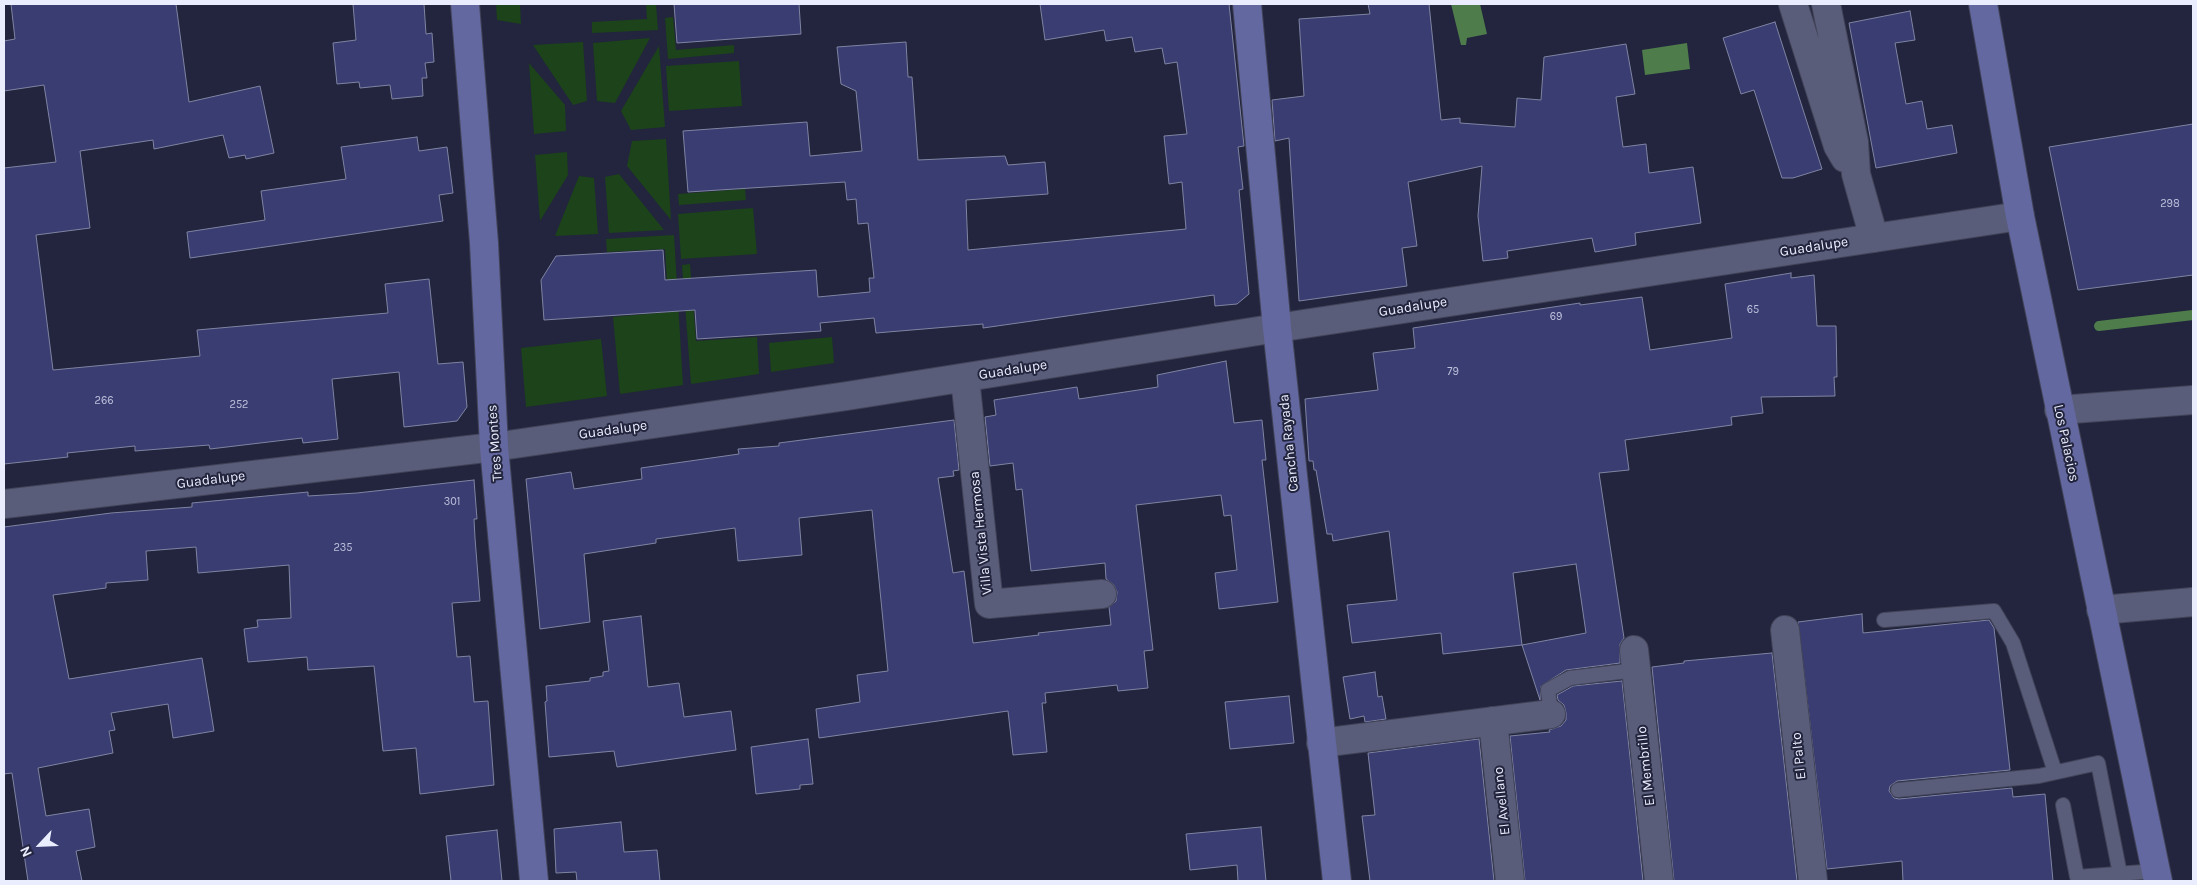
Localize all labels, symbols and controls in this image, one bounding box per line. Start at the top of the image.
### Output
house number: 298 [2160,197,2180,211]
street label: Guadalupe [1779,233,1849,261]
street label: Guadalupe [1378,293,1448,321]
house number: 65 [1747,303,1759,317]
house number: 69 [1550,310,1562,324]
street label: Guadalupe [978,356,1048,384]
house number: 79 [1447,365,1459,379]
street label: Cancha Rayada [1276,393,1302,493]
house number: 266 [95,394,113,408]
house number: 252 [230,398,248,412]
street label: Los Palacios [2050,403,2082,483]
street label: Tres Montes [484,404,506,482]
street label: Guadalupe [578,417,648,443]
street label: Guadalupe [176,467,246,493]
street label: Villa Vista Hermosa [966,470,996,596]
house number: 301 [444,495,460,509]
house number: 235 [333,541,353,555]
street label: El Membrillo [1633,725,1659,807]
street label: El Palto [1788,732,1810,780]
street label: El Avellano [1490,766,1514,836]
north arrow [15,820,65,870]
text: N [16,843,36,860]

